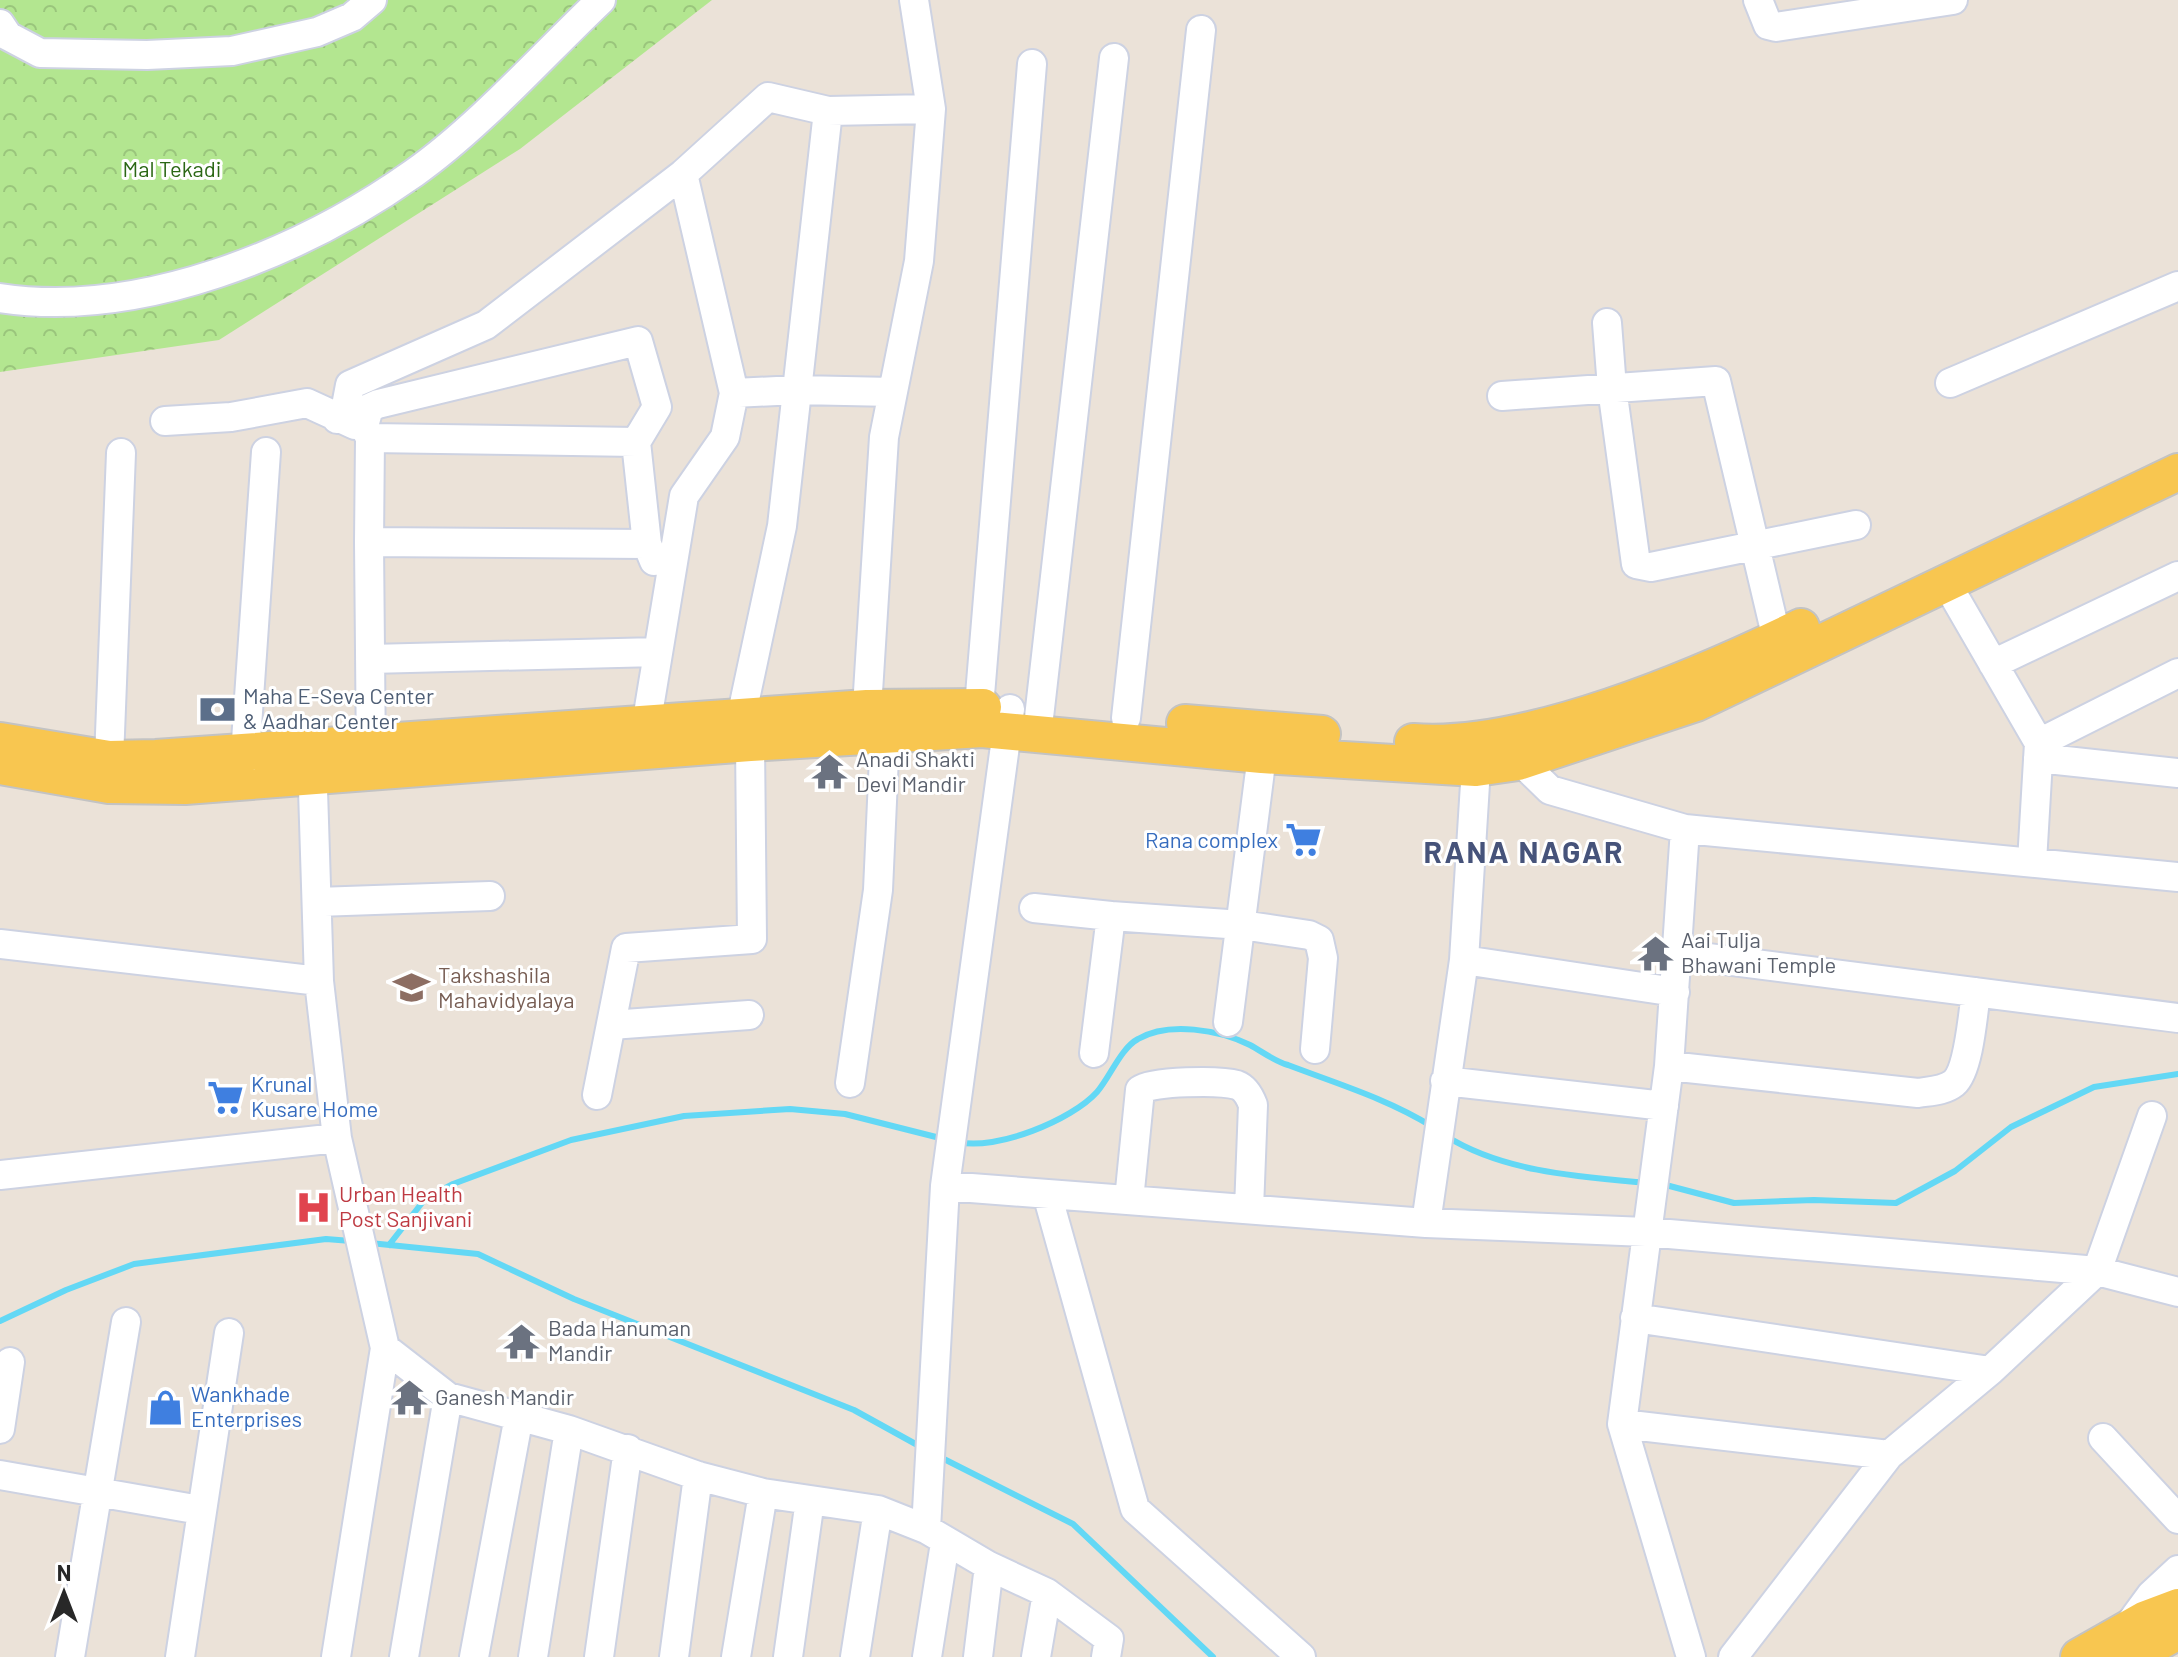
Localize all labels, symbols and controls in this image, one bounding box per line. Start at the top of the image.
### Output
park label: Mal Tekadi [123,155,221,181]
place label: Maha E-Seva Center & Aadhar Center [243,682,434,733]
bank icon: Maha E-Seva Center & Aadhar Center [198,690,236,728]
place label: Anadi Shakti Devi Mandir [856,745,975,796]
temple icon: Anadi Shakti Devi Mandir [811,753,849,791]
supermarket icon: Rana complex [1285,821,1323,859]
place label: Rana complex [1145,826,1278,852]
district label: RANA NAGAR [1424,833,1624,869]
place label: Aai Tulja Bhawani Temple [1681,926,1836,977]
temple icon: Aai Tulja Bhawani Temple [1636,934,1674,972]
place label: Takshashila Mahavidyalaya [438,961,574,1012]
school or university icon: Takshashila Mahavidyalaya [393,969,431,1007]
place label: Krunal Kusare Home [251,1070,378,1121]
supermarket icon: Krunal Kusare Home [206,1078,244,1116]
place label: Urban Health Post Sanjivani [339,1180,472,1231]
hospital icon: Urban Health Post Sanjivani [294,1188,332,1226]
place label: Bada Hanuman Mandir [548,1314,691,1365]
temple icon: Bada Hanuman Mandir [503,1322,541,1360]
temple icon: Ganesh Mandir [390,1378,428,1416]
place label: Wankhade Enterprises [191,1380,302,1431]
place label: Ganesh Mandir [435,1383,574,1409]
shop icon: Wankhade Enterprises [146,1388,184,1426]
north arrow [24,1553,104,1633]
text: N [57,1559,71,1585]

